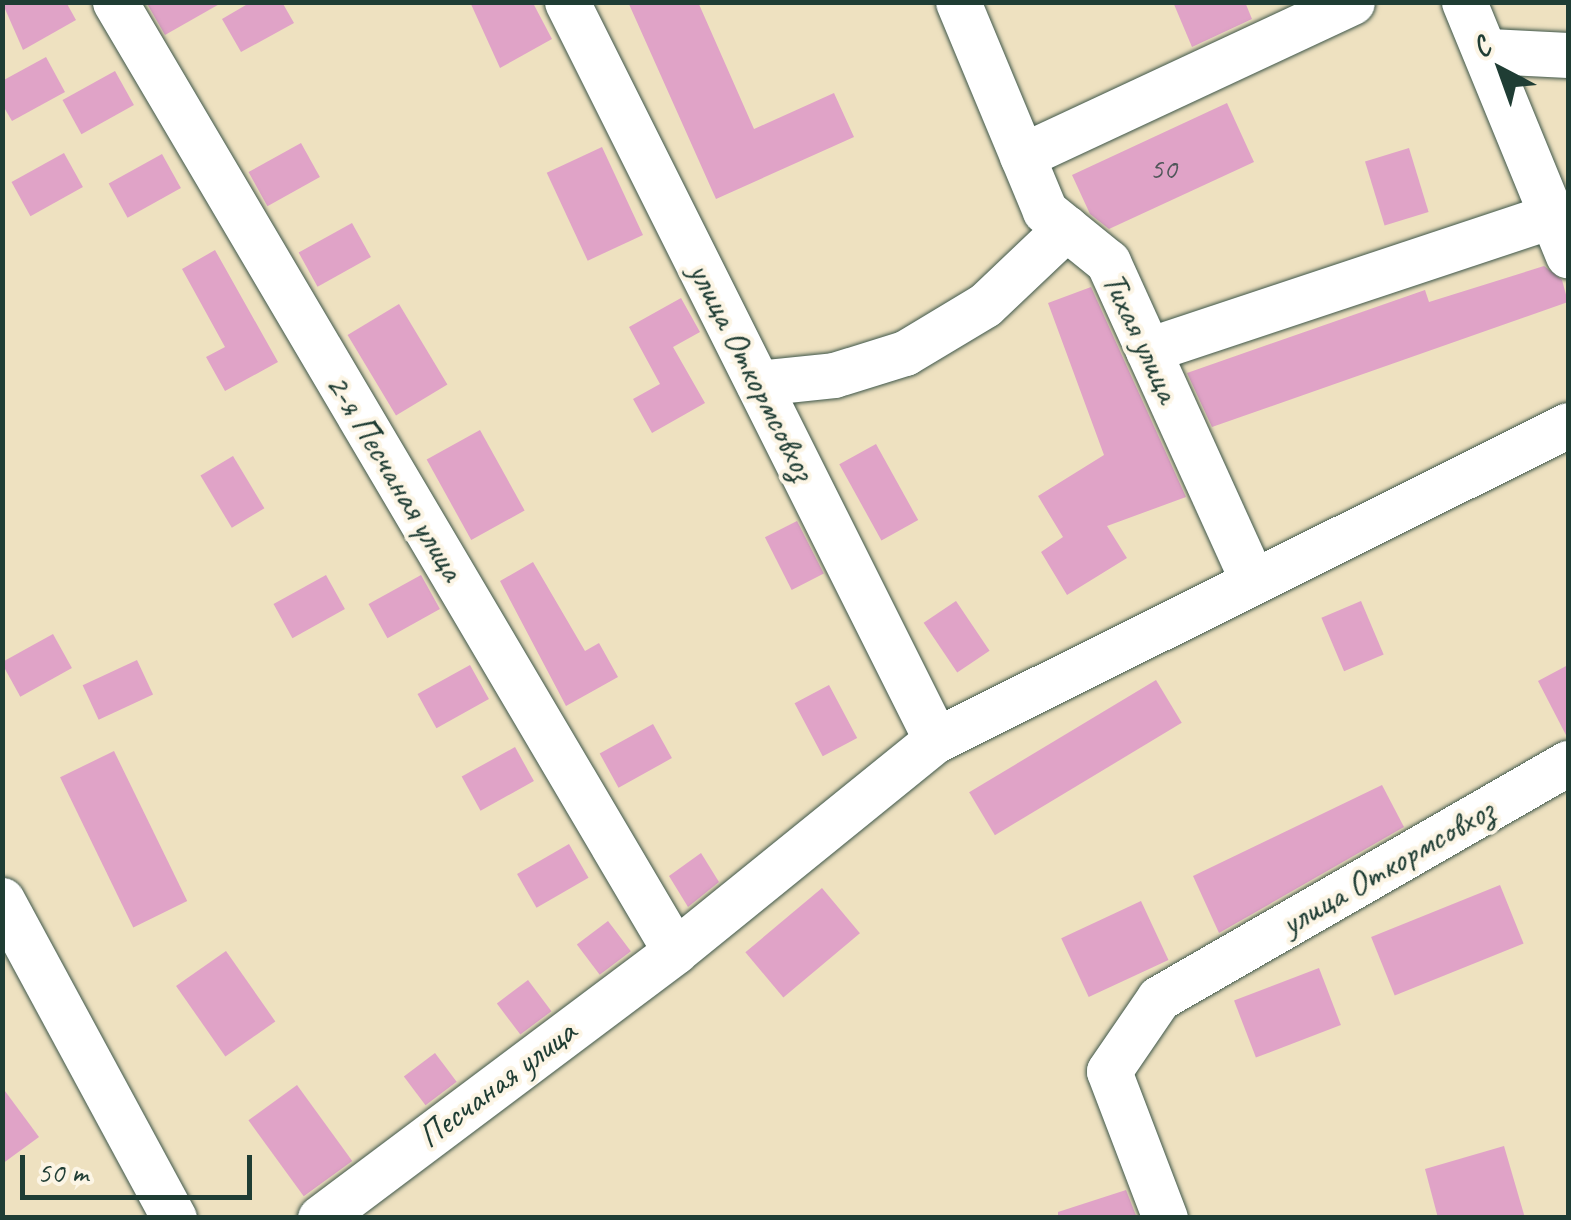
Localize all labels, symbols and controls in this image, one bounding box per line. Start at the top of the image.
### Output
north arrow [1451,20,1551,120]
text: С [1464,29,1498,65]
house number: 50 [1150,150,1176,186]
street label: улица Откормсовхоз [679,255,825,487]
street label: Тихая улица [1092,265,1190,409]
street label: 2-я Песчаная улица [316,364,474,590]
street label: улица Откормсовхоз [1273,789,1501,945]
street label: Песчаная улица [409,1010,585,1158]
scale bar [25,1135,258,1197]
text: 50 m [37,1153,88,1191]

